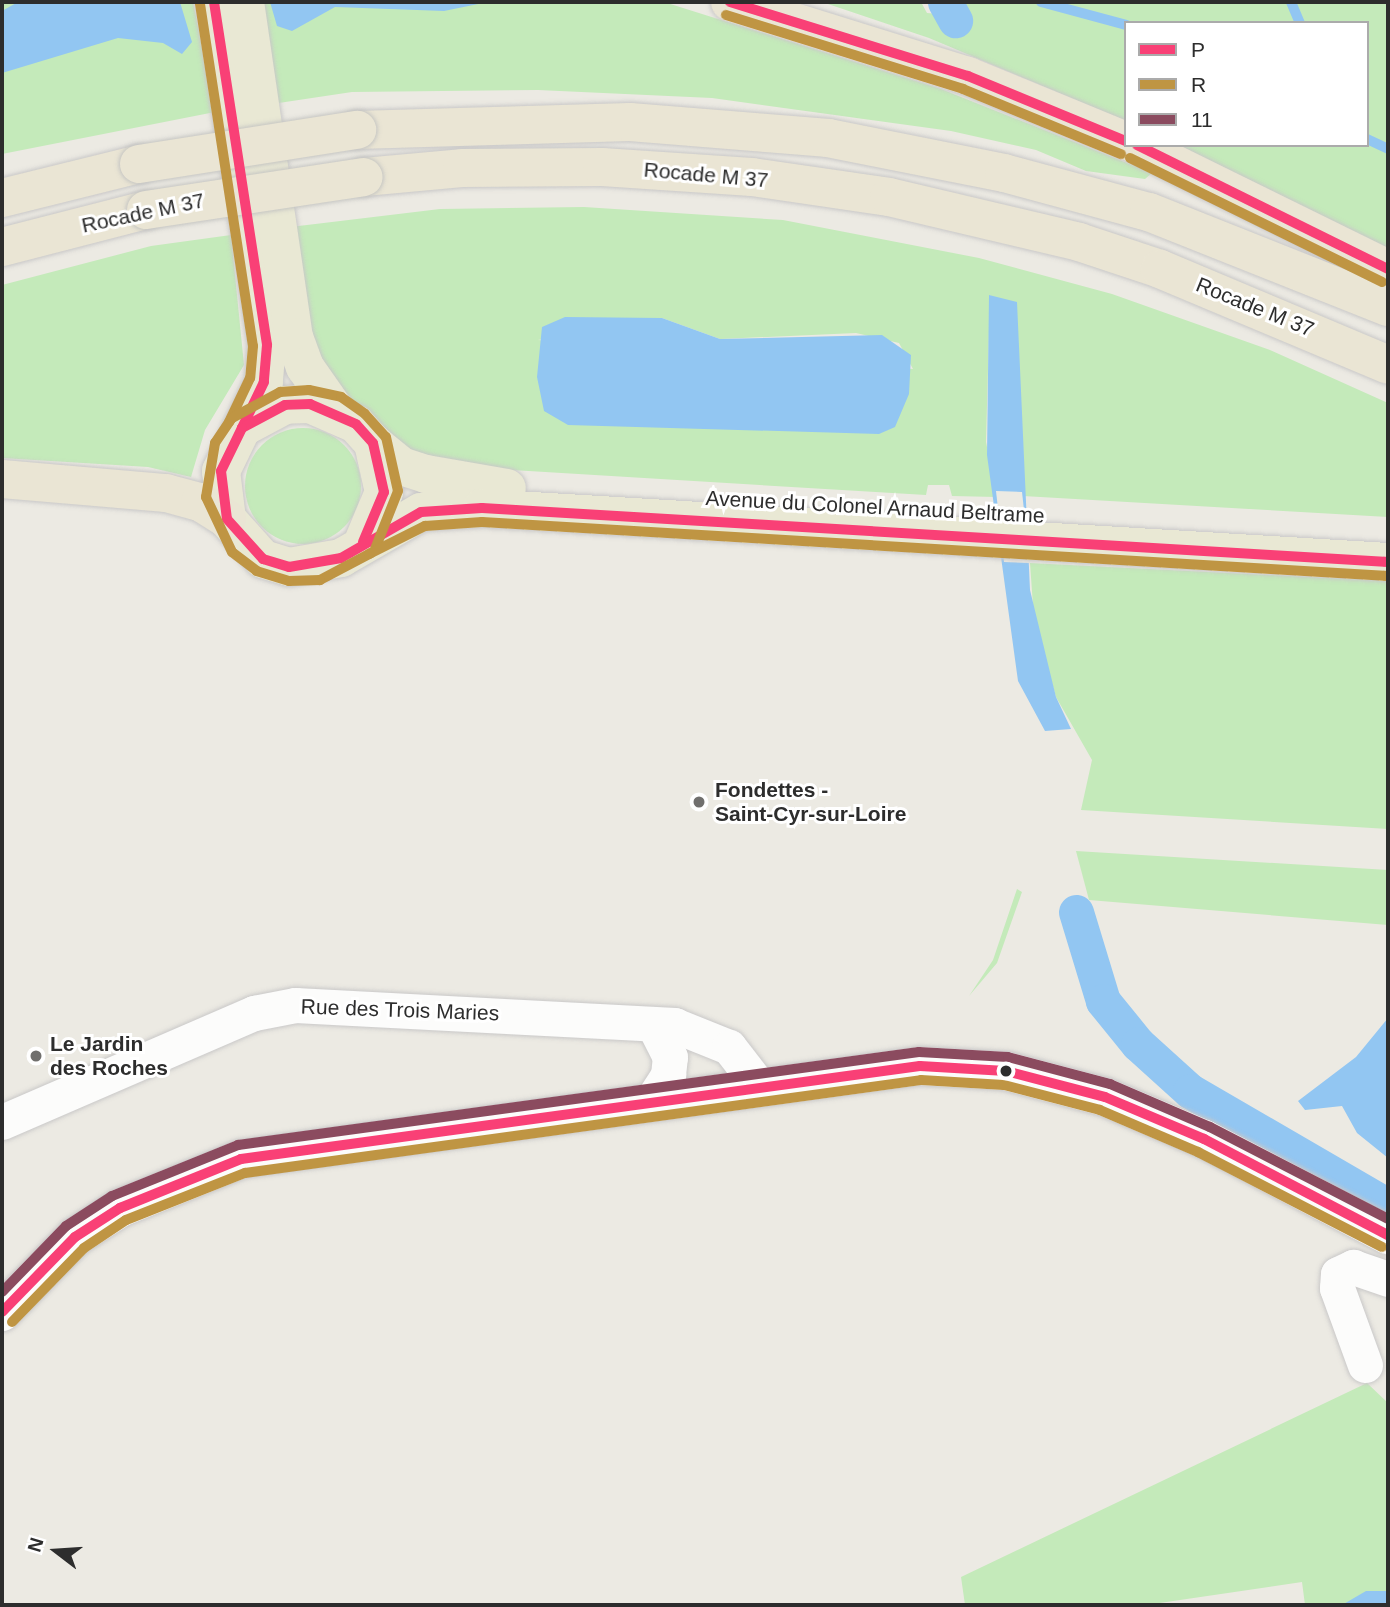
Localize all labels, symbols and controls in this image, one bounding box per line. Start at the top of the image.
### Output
legend [1124,21,1369,147]
text: P [1191,38,1205,61]
text: R [1191,73,1206,96]
text: 11 [1191,108,1213,131]
street label: Rocade M 37 [643,157,769,193]
street label: Rocade M 37 [79,188,207,238]
street label: Rocade M 37 [1192,272,1318,342]
street label: Avenue du Colonel Arnaud Beltrame [704,486,1046,528]
place label: Fondettes - Saint-Cyr-sur-Loire [715,777,906,827]
marker: Fondettes - Saint-Cyr-sur-Loire [689,792,709,812]
street label: Rue des Trois Maries [300,994,500,1026]
place label: Le Jardin des Roches [50,1031,168,1081]
marker: Le Jardin des Roches [28,1048,44,1064]
unlabelled marker [999,1064,1013,1078]
north arrow [21,1516,91,1586]
text: N [23,1535,47,1554]

